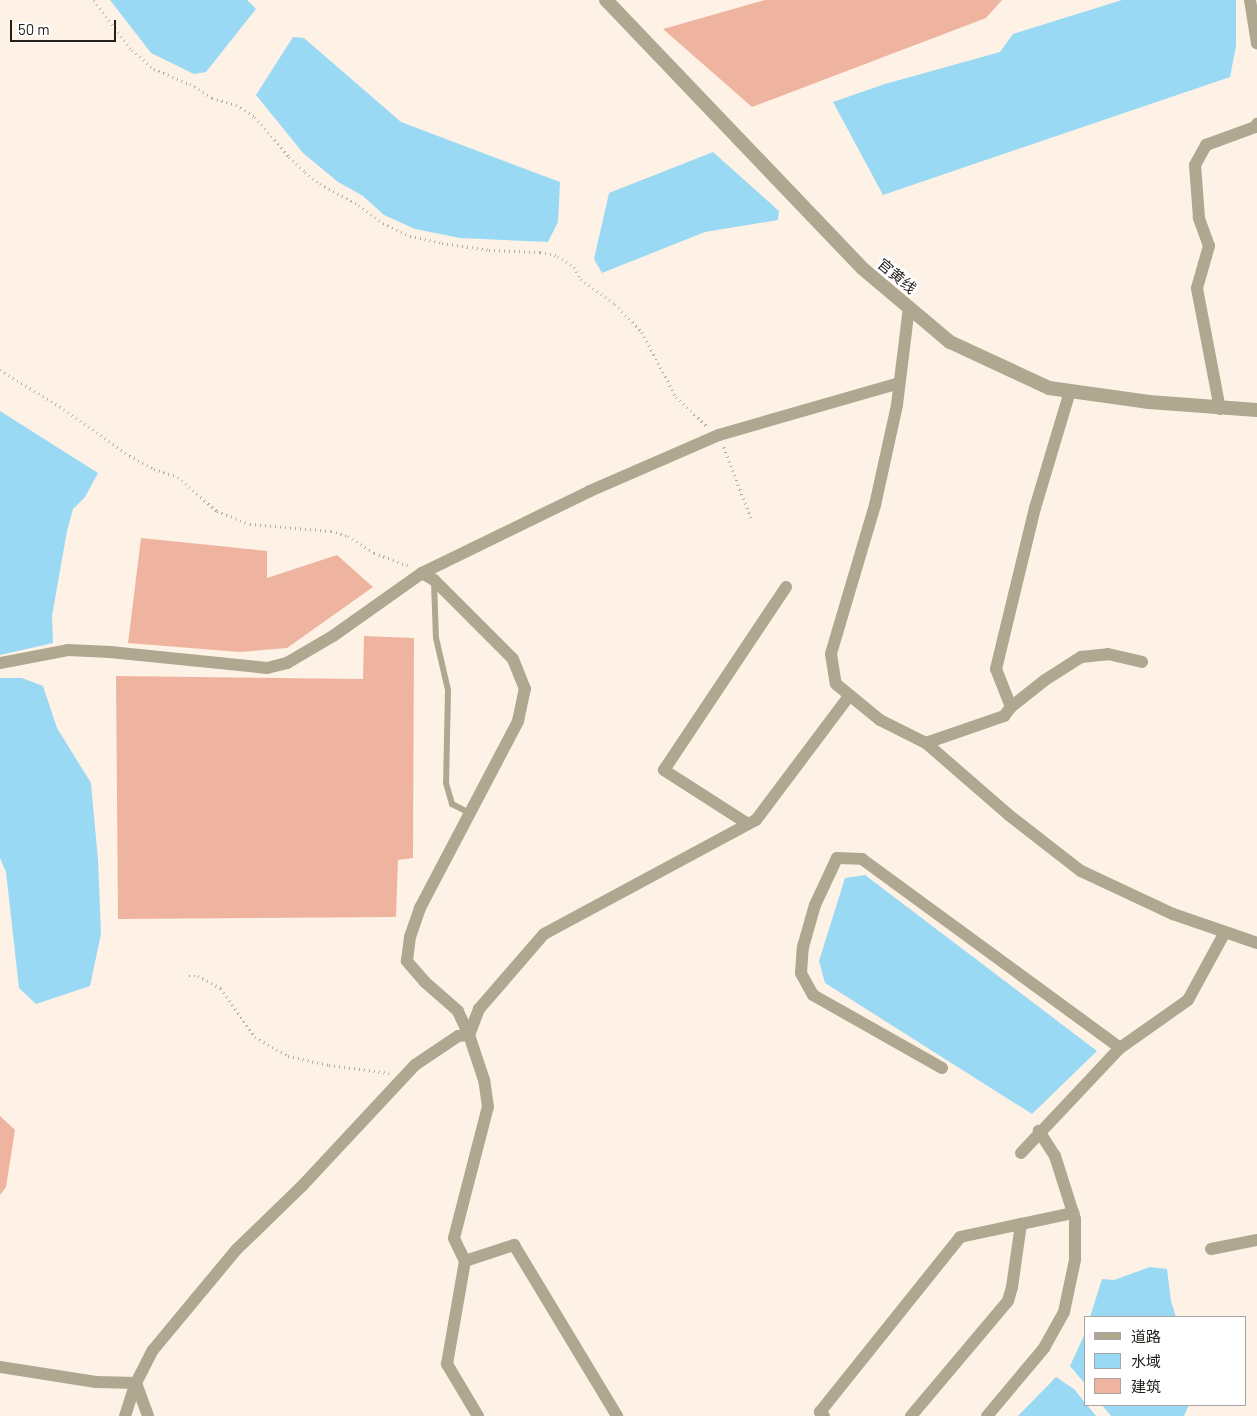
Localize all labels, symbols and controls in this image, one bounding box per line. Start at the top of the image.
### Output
scale bar [12,10,119,42]
text: 50 m [18,20,50,38]
street label: 官黄线 [874,255,920,297]
legend [1084,1316,1247,1406]
text: 道路 [1131,1327,1161,1345]
text: 水域 [1131,1352,1161,1370]
text: 建筑 [1131,1377,1161,1395]

